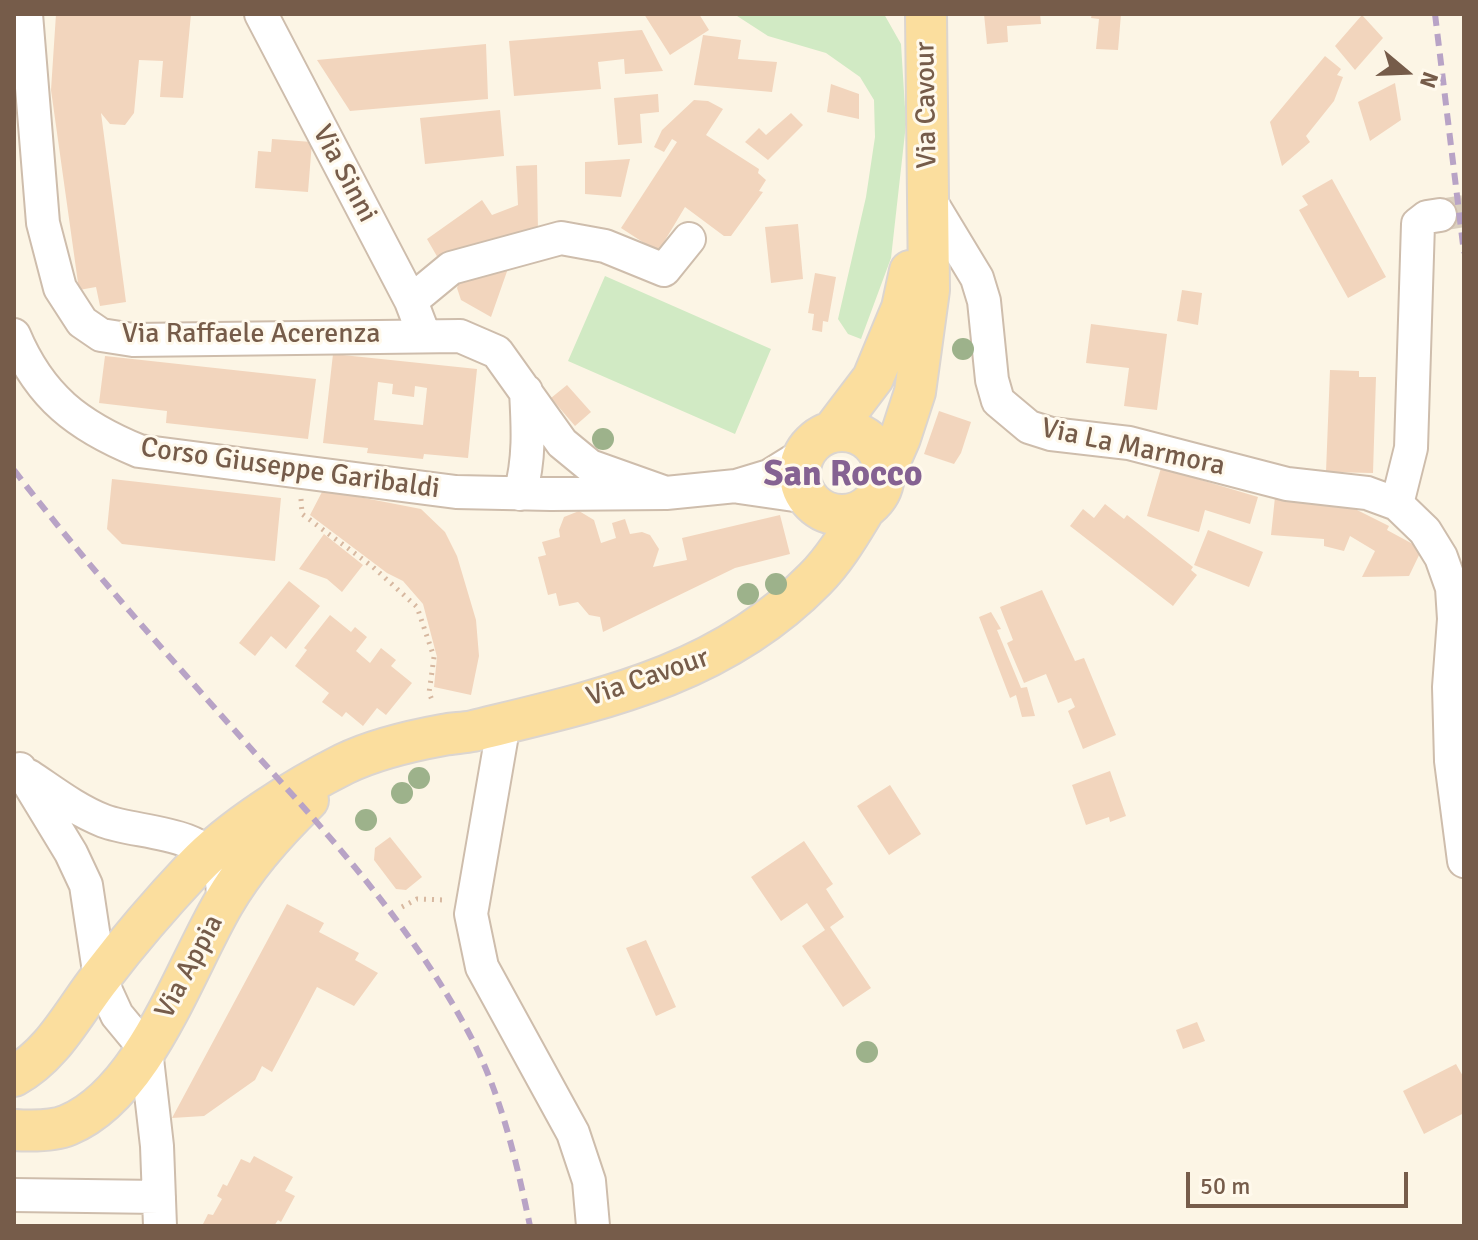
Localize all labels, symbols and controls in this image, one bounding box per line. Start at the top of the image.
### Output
north arrow [1366,32,1446,112]
street label: Via Cavour [909,41,945,169]
text: N [1414,68,1444,92]
street label: Via Sinni [304,120,384,228]
street label: Via Raffaele Acerenza [122,318,380,352]
street label: Via La Marmora [1038,412,1228,484]
street label: Corso Giuseppe Garibaldi [138,431,442,507]
district label: San Rocco [764,454,922,498]
street label: Via Cavour [582,641,714,715]
street label: Via Appia [149,909,231,1025]
scale bar [1190,1156,1412,1206]
text: 50 m [1200,1171,1250,1201]

